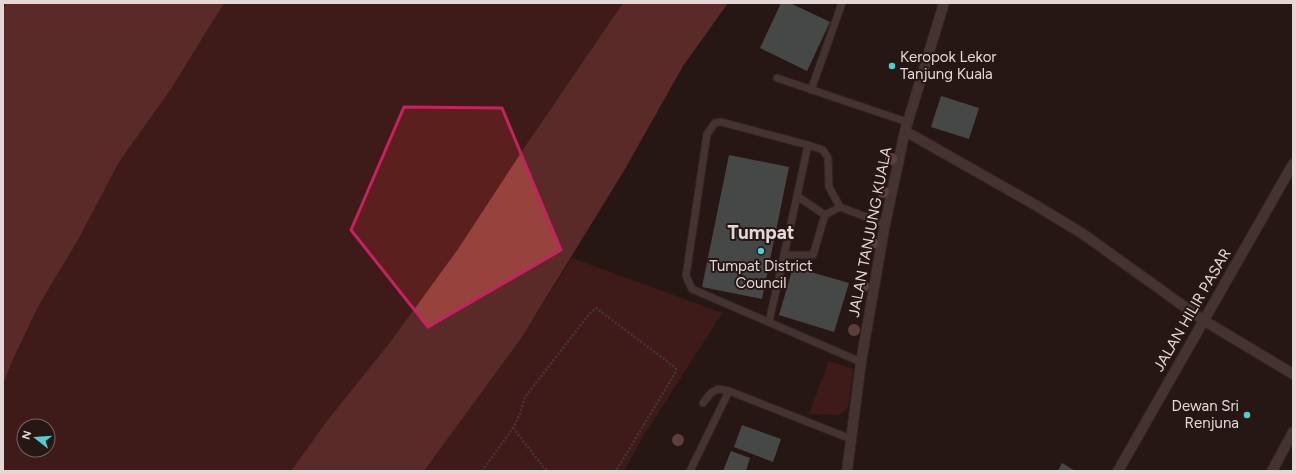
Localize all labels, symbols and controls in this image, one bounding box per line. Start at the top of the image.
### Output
place label: Keropok Lekor Tanjung Kuala [900,48,996,83]
marker: Keropok Lekor Tanjung Kuala [887,61,897,71]
street label: JALAN TANJUNG KUALA [845,145,895,319]
district label: Tumpat [728,221,795,244]
street label: JALAN HILIR PASAR [1149,245,1235,375]
marker: Tumpat District Council [756,246,766,256]
place label: Tumpat District Council [709,257,813,292]
place label: Dewan Sri Renjuna [1172,397,1239,432]
marker: Dewan Sri Renjuna [1242,410,1252,420]
north arrow [16,418,56,458]
text: N [19,429,34,441]

